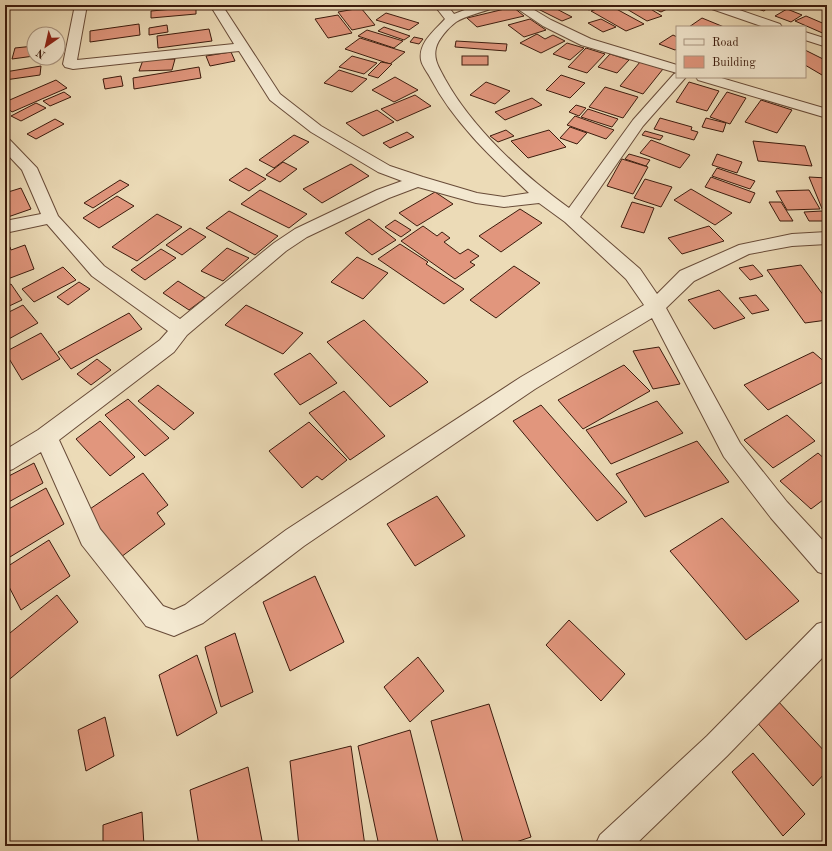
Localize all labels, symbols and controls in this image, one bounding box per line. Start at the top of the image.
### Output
north arrow [26,26,66,66]
legend [676,26,806,78]
text: Road [712,37,739,49]
text: N [34,46,48,60]
text: Building [712,57,756,69]

